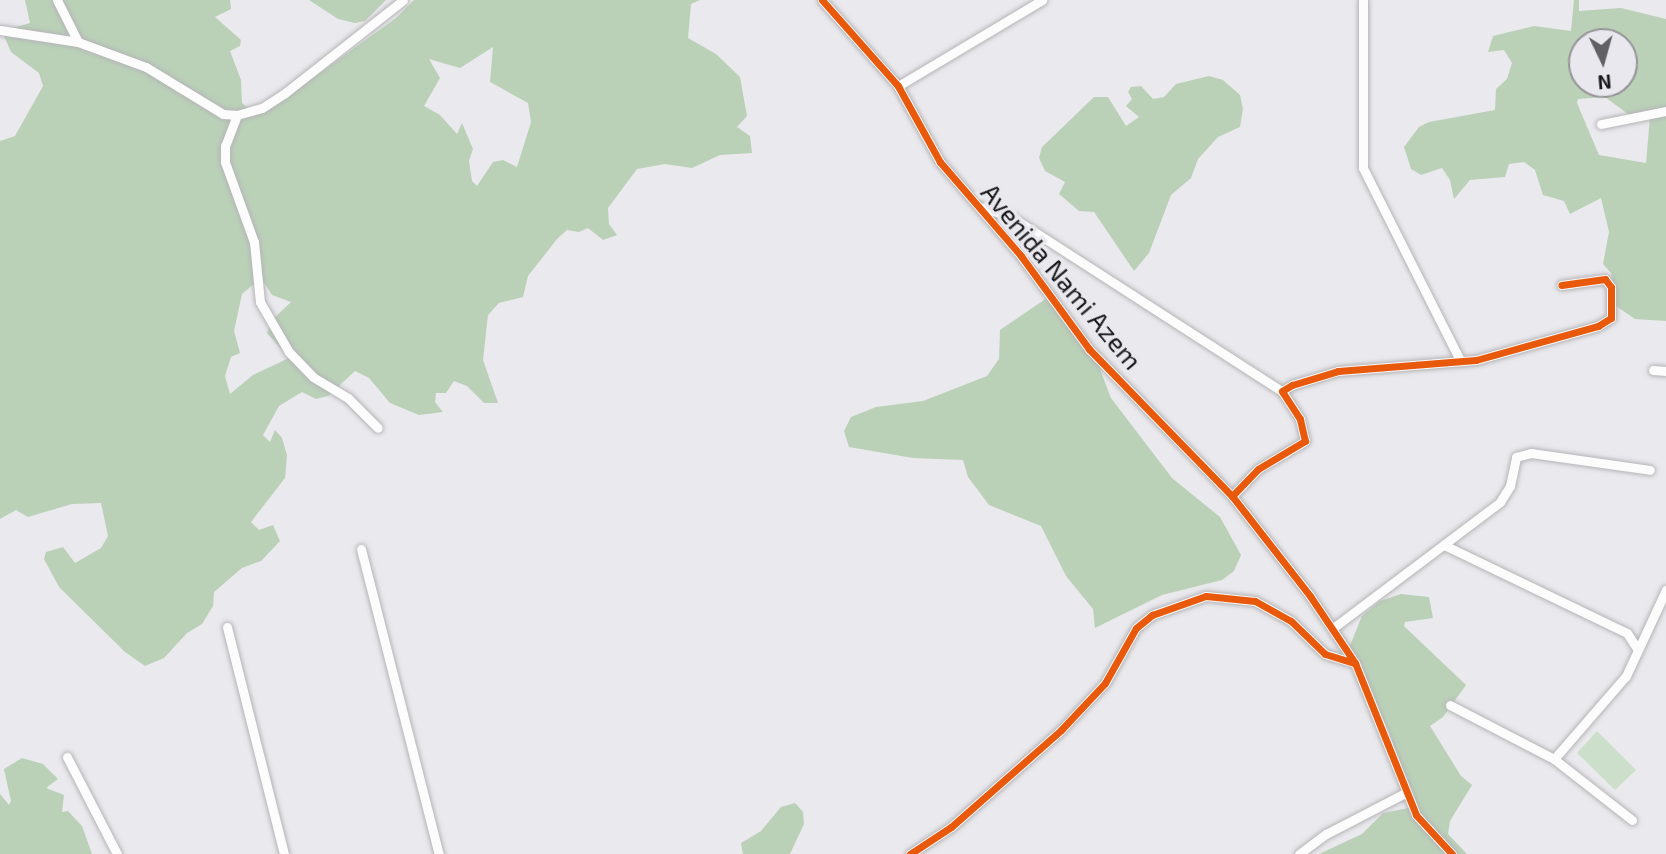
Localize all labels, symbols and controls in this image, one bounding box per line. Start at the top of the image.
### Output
north arrow [1568,28,1638,98]
text: N [1597,70,1613,94]
street label: Avenida Nami Azem [975,177,1149,375]

